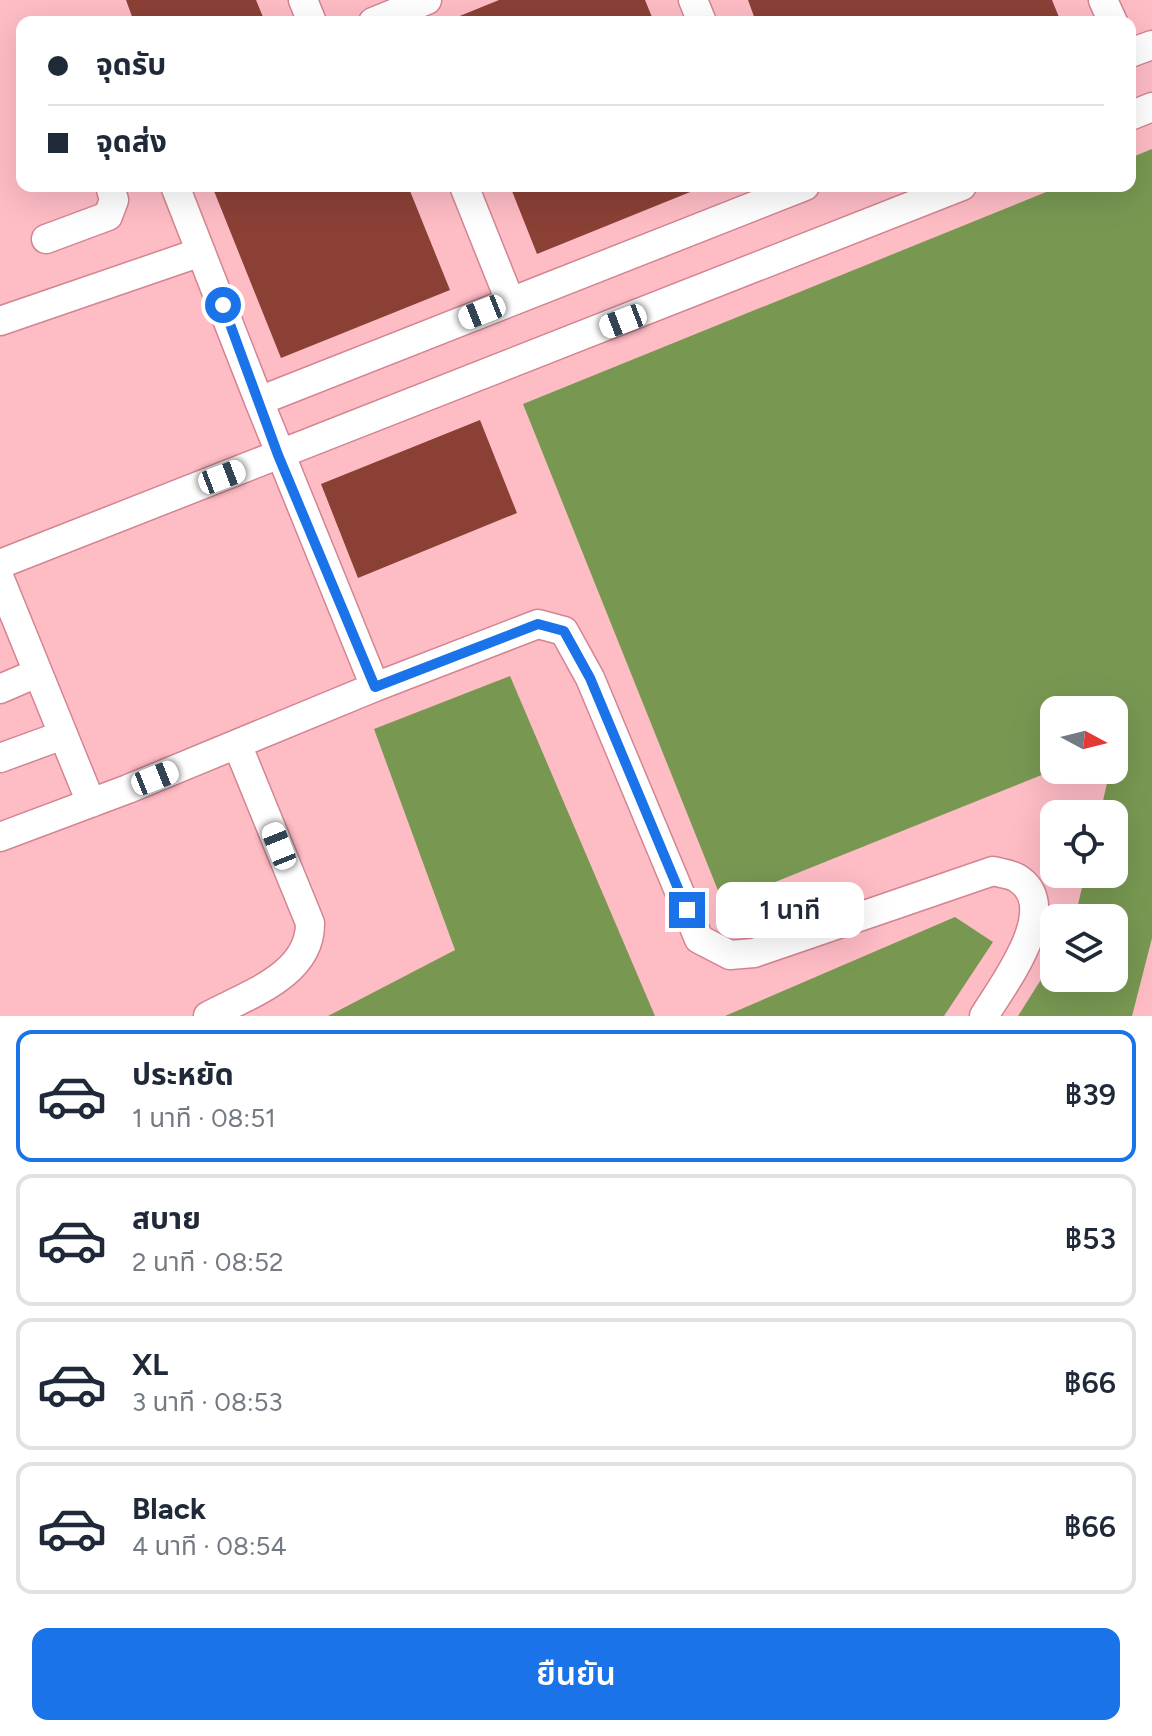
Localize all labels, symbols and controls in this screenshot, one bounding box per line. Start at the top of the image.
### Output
text: จุดรับ [96,46,166,83]
text: จุดส่ง [96,123,167,160]
route start [205,287,241,323]
car [455,292,509,332]
car [596,301,650,341]
car [195,457,249,497]
north arrow [1040,696,1128,784]
map controls [1040,696,1128,992]
car [128,758,182,798]
button: locate [1040,800,1128,888]
car [259,819,299,873]
callout: 1 นาที [715,882,863,938]
route end [669,892,705,928]
text: 1 นาที [759,894,821,926]
button: layers [1040,904,1128,992]
text: ประหยัด [132,1056,234,1093]
icon: car [36,1060,108,1132]
text: ฿39 [1065,1076,1116,1113]
text: 1 นาที · 08:51 [132,1102,276,1134]
text: สบาย [132,1200,201,1237]
icon: car [36,1204,108,1276]
text: ฿53 [1065,1220,1116,1257]
text: 2 นาที · 08:52 [132,1246,283,1278]
text: XL [132,1346,168,1383]
icon: car [36,1348,108,1420]
text: ฿66 [1064,1364,1116,1401]
text: 3 นาที · 08:53 [132,1386,283,1418]
text: Black [132,1490,206,1527]
icon: car [36,1492,108,1564]
text: ฿66 [1064,1508,1116,1545]
text: 4 นาที · 08:54 [132,1530,287,1562]
button: ยืนยัน [32,1628,1120,1720]

